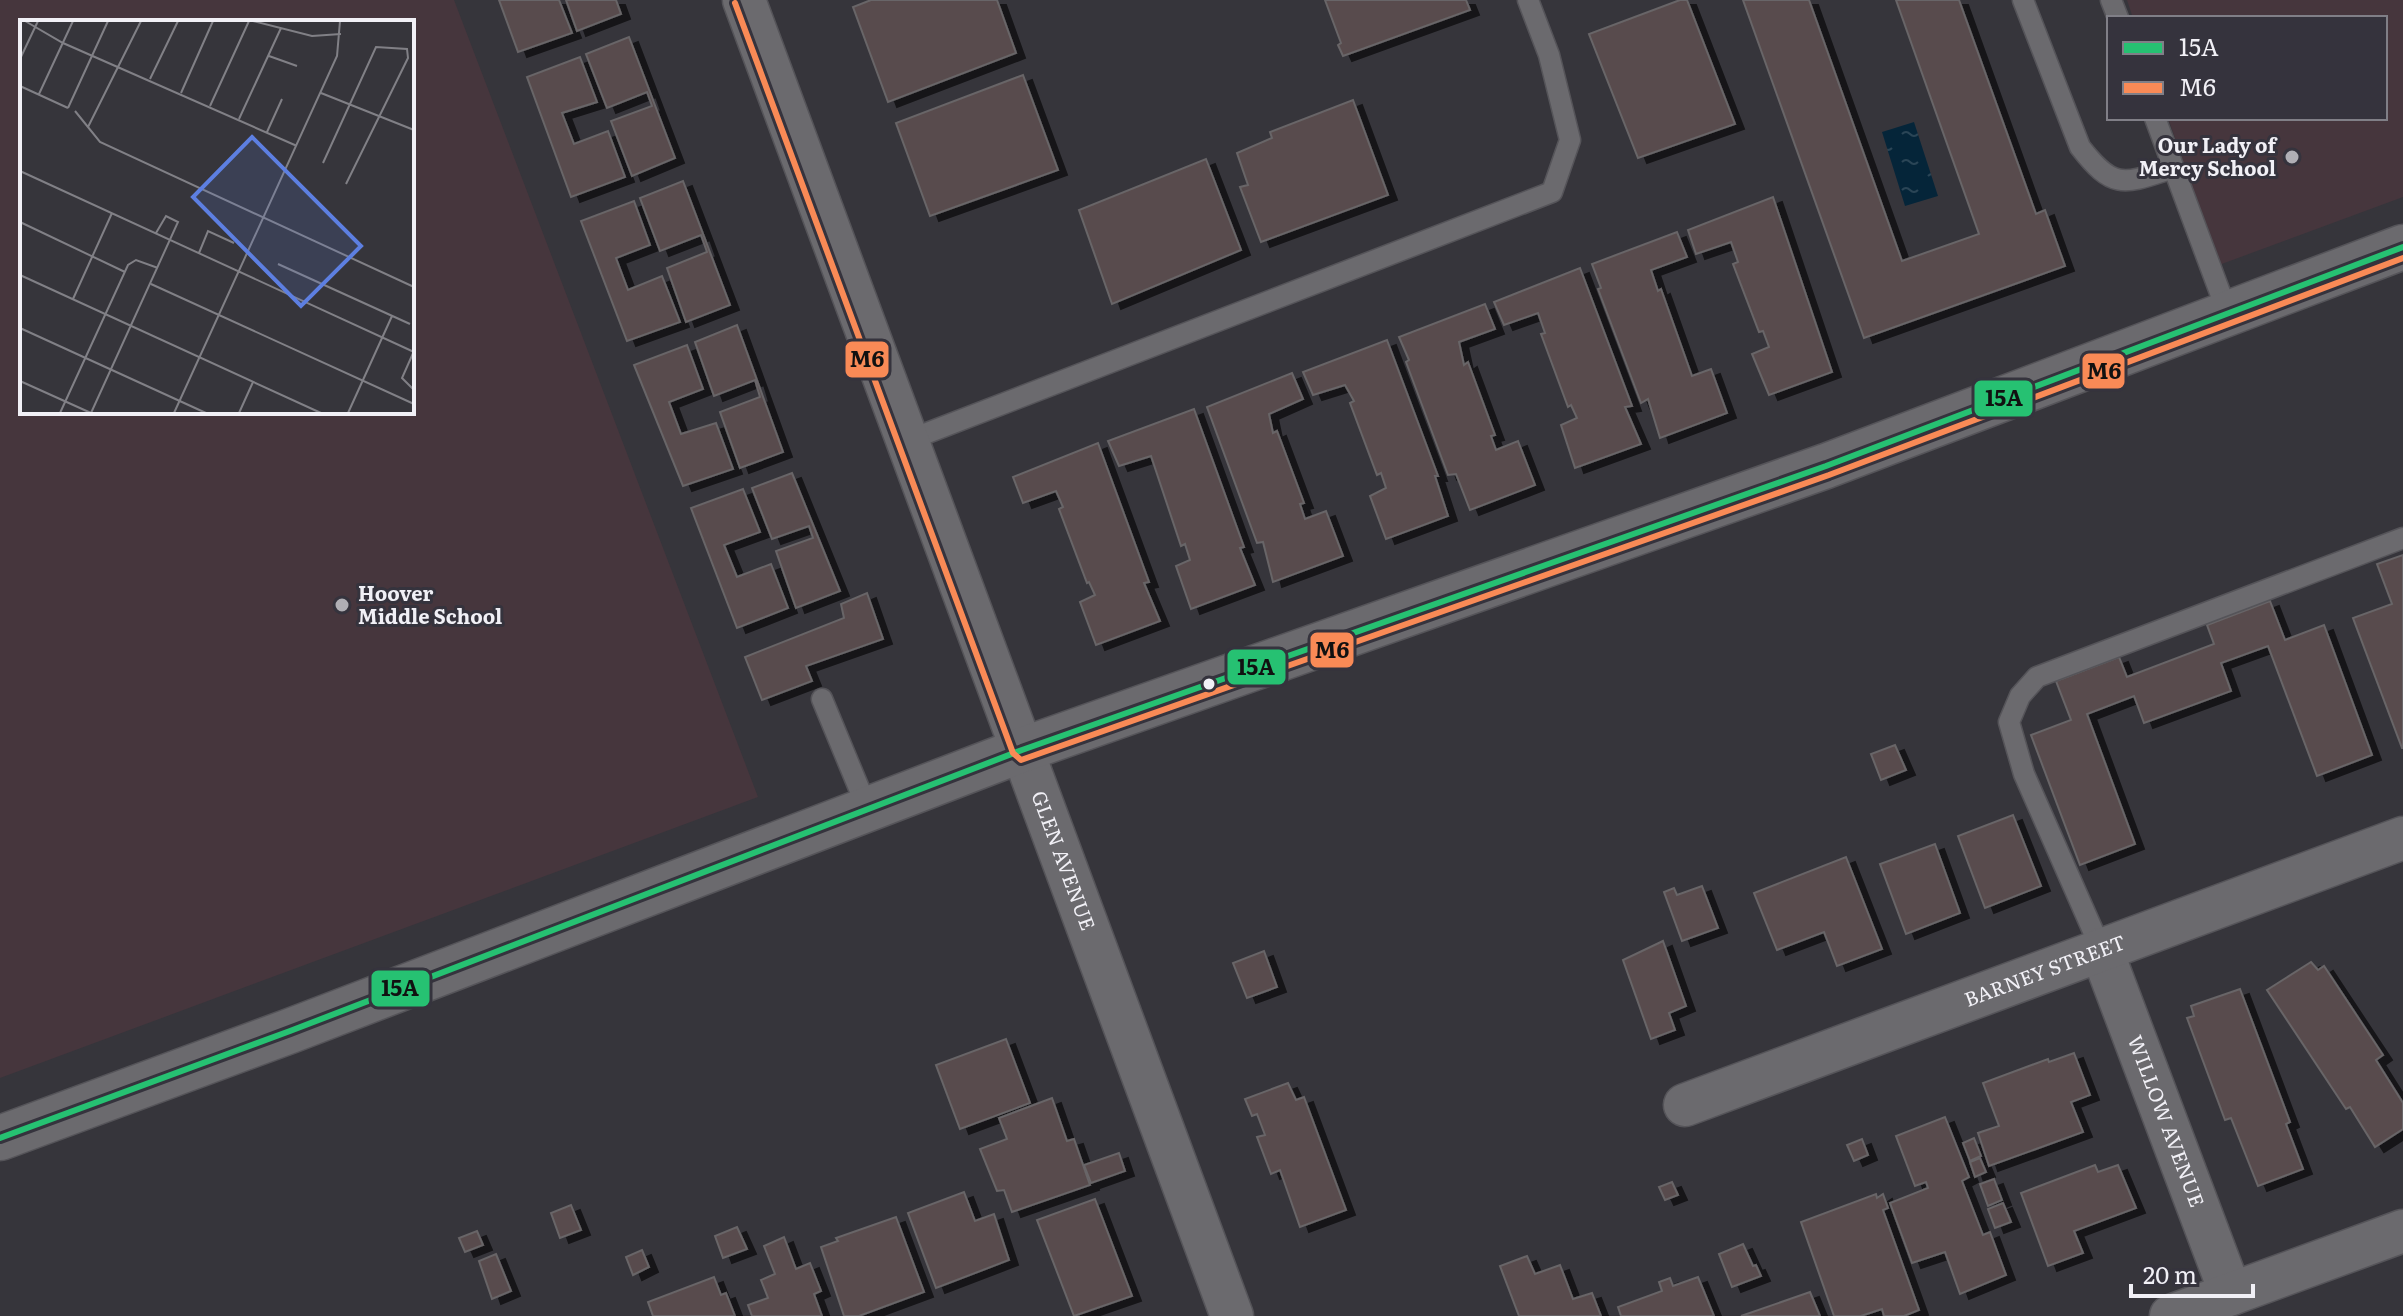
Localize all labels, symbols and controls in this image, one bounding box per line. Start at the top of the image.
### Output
legend [2107,16,2387,120]
inset map [20,20,414,414]
text: 15A [2179,28,2219,63]
text: M6 [2179,68,2216,103]
place label: Our Lady of Mercy School [2139,129,2278,182]
marker: Our Lady of Mercy School [2283,148,2301,166]
line badge: M6 [844,340,890,379]
text: M6 [850,341,884,374]
line badge: M6 [2081,352,2126,390]
text: M6 [2087,353,2121,386]
line badge: 15A [1973,379,2034,418]
text: 15A [1985,380,2023,413]
place label: Hoover Middle School [358,577,502,630]
marker: Hoover Middle School [333,596,351,614]
line badge: M6 [1309,631,1355,669]
text: M6 [1315,632,1349,665]
line badge: 15A [1226,648,1287,686]
text: 15A [1237,649,1275,682]
unlabelled marker [1201,676,1217,692]
street label: GLEN AVENUE [1025,786,1105,934]
street label: BARNEY STREET [1959,926,2129,1013]
line badge: 15A [370,969,431,1008]
text: 15A [381,970,419,1003]
street label: WILLOW AVENUE [2122,1030,2214,1211]
scale bar [2131,1248,2253,1298]
text: 20 m [2143,1256,2197,1291]

